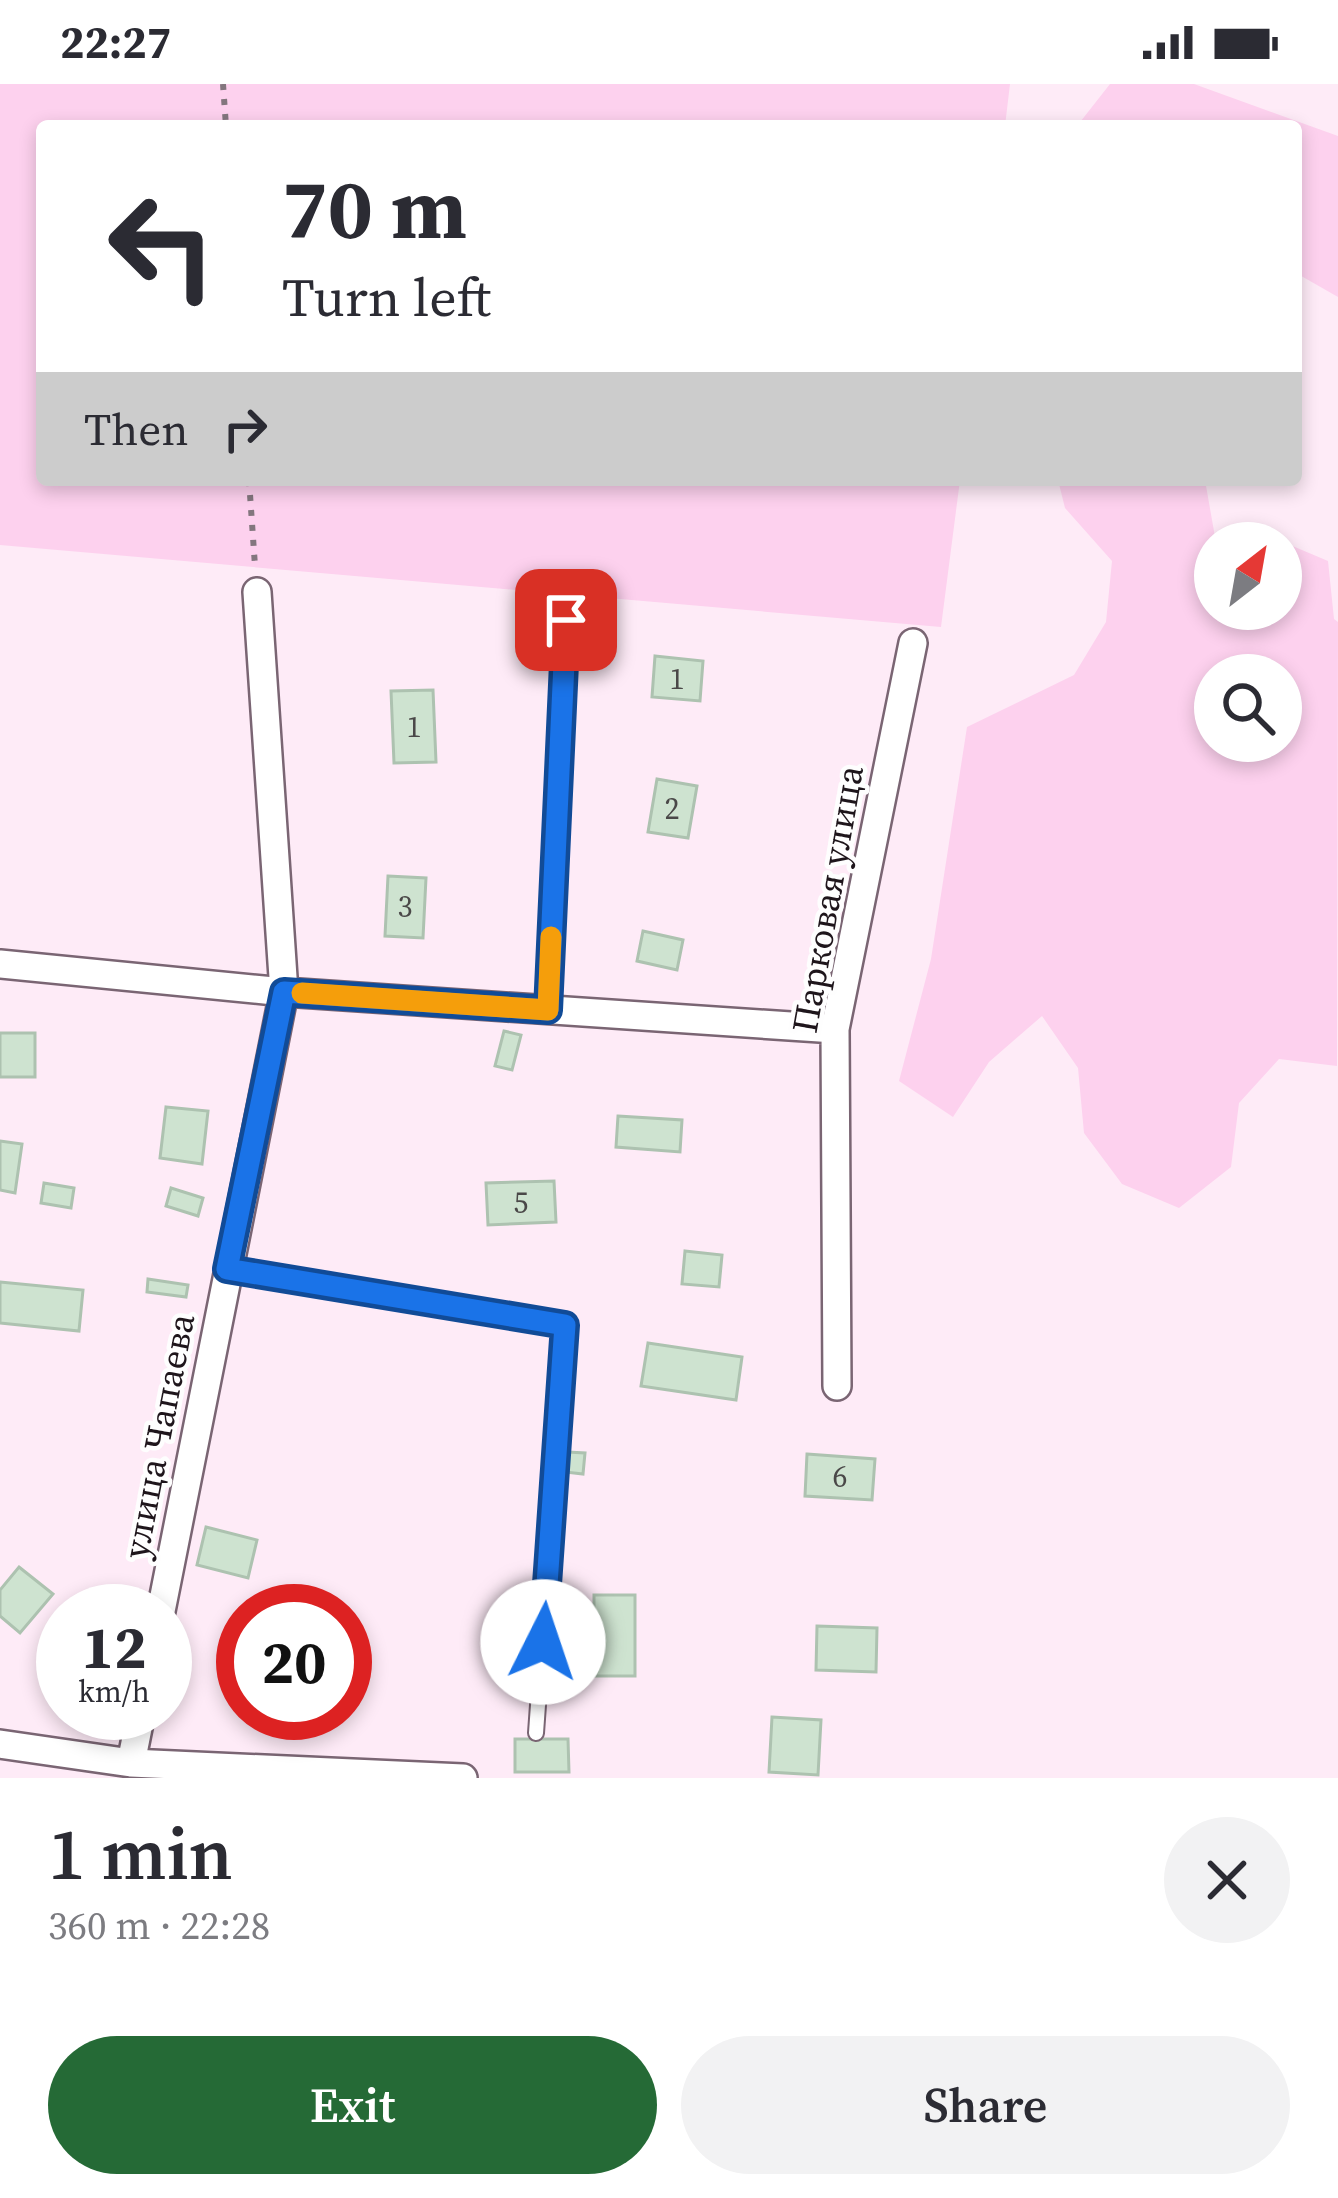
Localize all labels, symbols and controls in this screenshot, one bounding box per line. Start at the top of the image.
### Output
text: 22:27 [60,11,171,73]
text: 70 m [282,151,467,266]
icon: left [84,168,240,324]
text: Turn left [282,260,491,334]
icon: right [212,396,278,462]
text: Then [84,398,188,460]
north arrow [1194,522,1302,630]
map controls [1194,522,1302,762]
pin [515,569,617,671]
icon: arrive [533,587,599,653]
button: search [1194,654,1302,762]
house number: 1 [670,658,685,699]
house number: 1 [407,706,422,747]
street label: Парковая улица [780,761,875,1037]
house number: 2 [665,788,680,829]
house number: 3 [398,886,413,927]
house number: 5 [514,1182,529,1223]
street label: улица Чапаева [111,1309,206,1563]
house number: 6 [833,1456,848,1497]
position arrow [480,1579,606,1705]
speed limit sign: 20 [216,1584,372,1740]
text: 12 [81,1606,147,1688]
text: km/h [78,1671,150,1712]
text: 1 min [48,1804,233,1903]
button: close [1164,1817,1290,1943]
text: 360 m · 22:28 [48,1899,270,1952]
button: Exit [48,2036,657,2174]
button: Share [681,2036,1290,2174]

